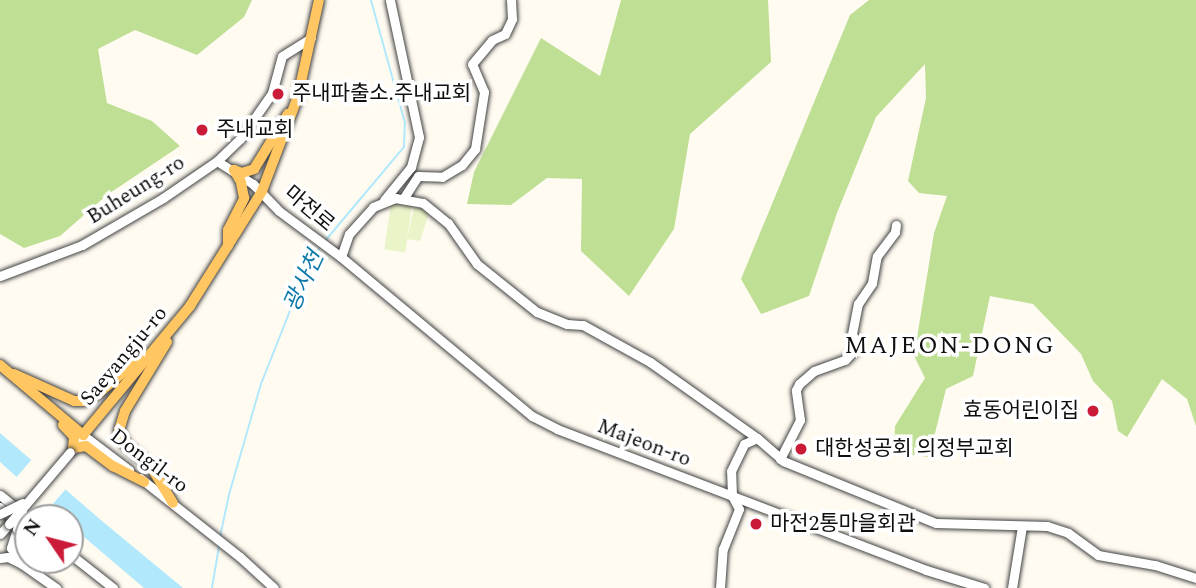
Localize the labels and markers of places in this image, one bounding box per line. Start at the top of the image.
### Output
place label: 주내파출소.주내교회 [292,81,471,107]
marker: 주내파출소.주내교회 [270,86,286,102]
place label: 주내교회 [216,117,293,143]
marker: 주내교회 [194,122,210,138]
place label: 효동어린이집 [963,398,1079,424]
marker: 효동어린이집 [1085,403,1101,419]
place label: 대한성공회 의정부교회 [815,436,1013,462]
marker: 대한성공회 의정부교회 [793,441,809,457]
place label: 마전2통마을회관 [770,511,916,537]
marker: 마전2통마을회관 [748,516,764,532]

